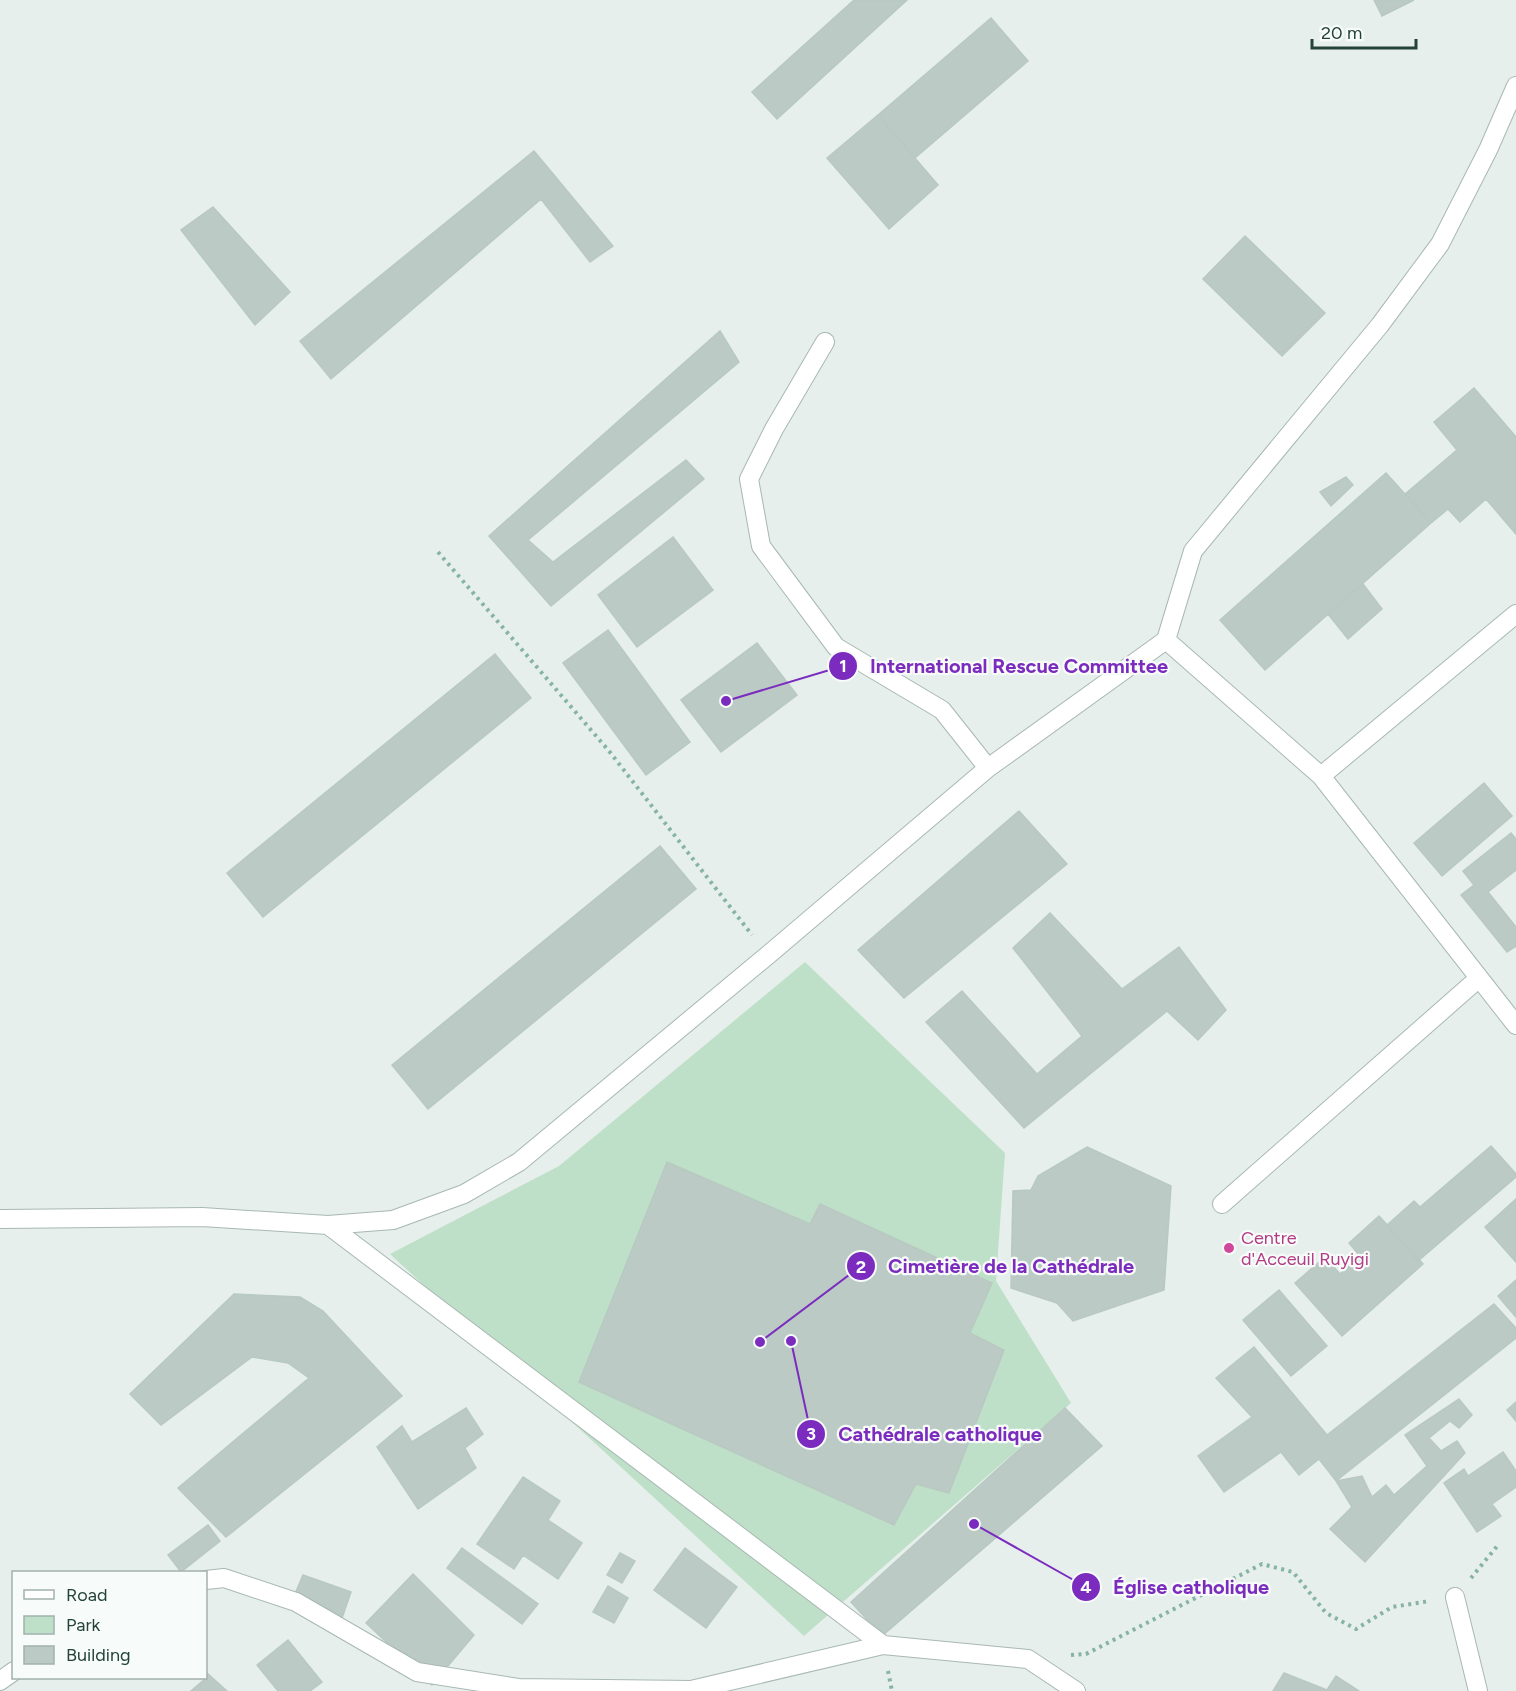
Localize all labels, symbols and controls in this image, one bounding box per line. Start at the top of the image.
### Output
scale bar [1312,12,1416,50]
text: 20 m [1321,22,1362,44]
callout: International Rescue Committee [828,647,1180,685]
text: International Rescue Committee [870,654,1168,678]
text: 1 [839,655,847,677]
place label: Centre d'Acceuil Ruyigi [1241,1227,1369,1270]
marker: Centre d'Acceuil Ruyigi [1222,1241,1236,1255]
callout: Cimetière de la Cathédrale [846,1247,1146,1285]
text: Cimetière de la Cathédrale [888,1254,1134,1278]
text: 2 [856,1256,866,1278]
callout: Cathédrale catholique [796,1415,1054,1453]
text: Cathédrale catholique [838,1422,1042,1446]
text: 3 [806,1423,816,1445]
callout: Église catholique [1071,1568,1281,1606]
legend [12,1571,207,1679]
text: Église catholique [1113,1575,1269,1599]
text: 4 [1080,1576,1092,1598]
text: Road [66,1584,107,1606]
text: Park [66,1614,101,1636]
text: Building [66,1644,131,1666]

